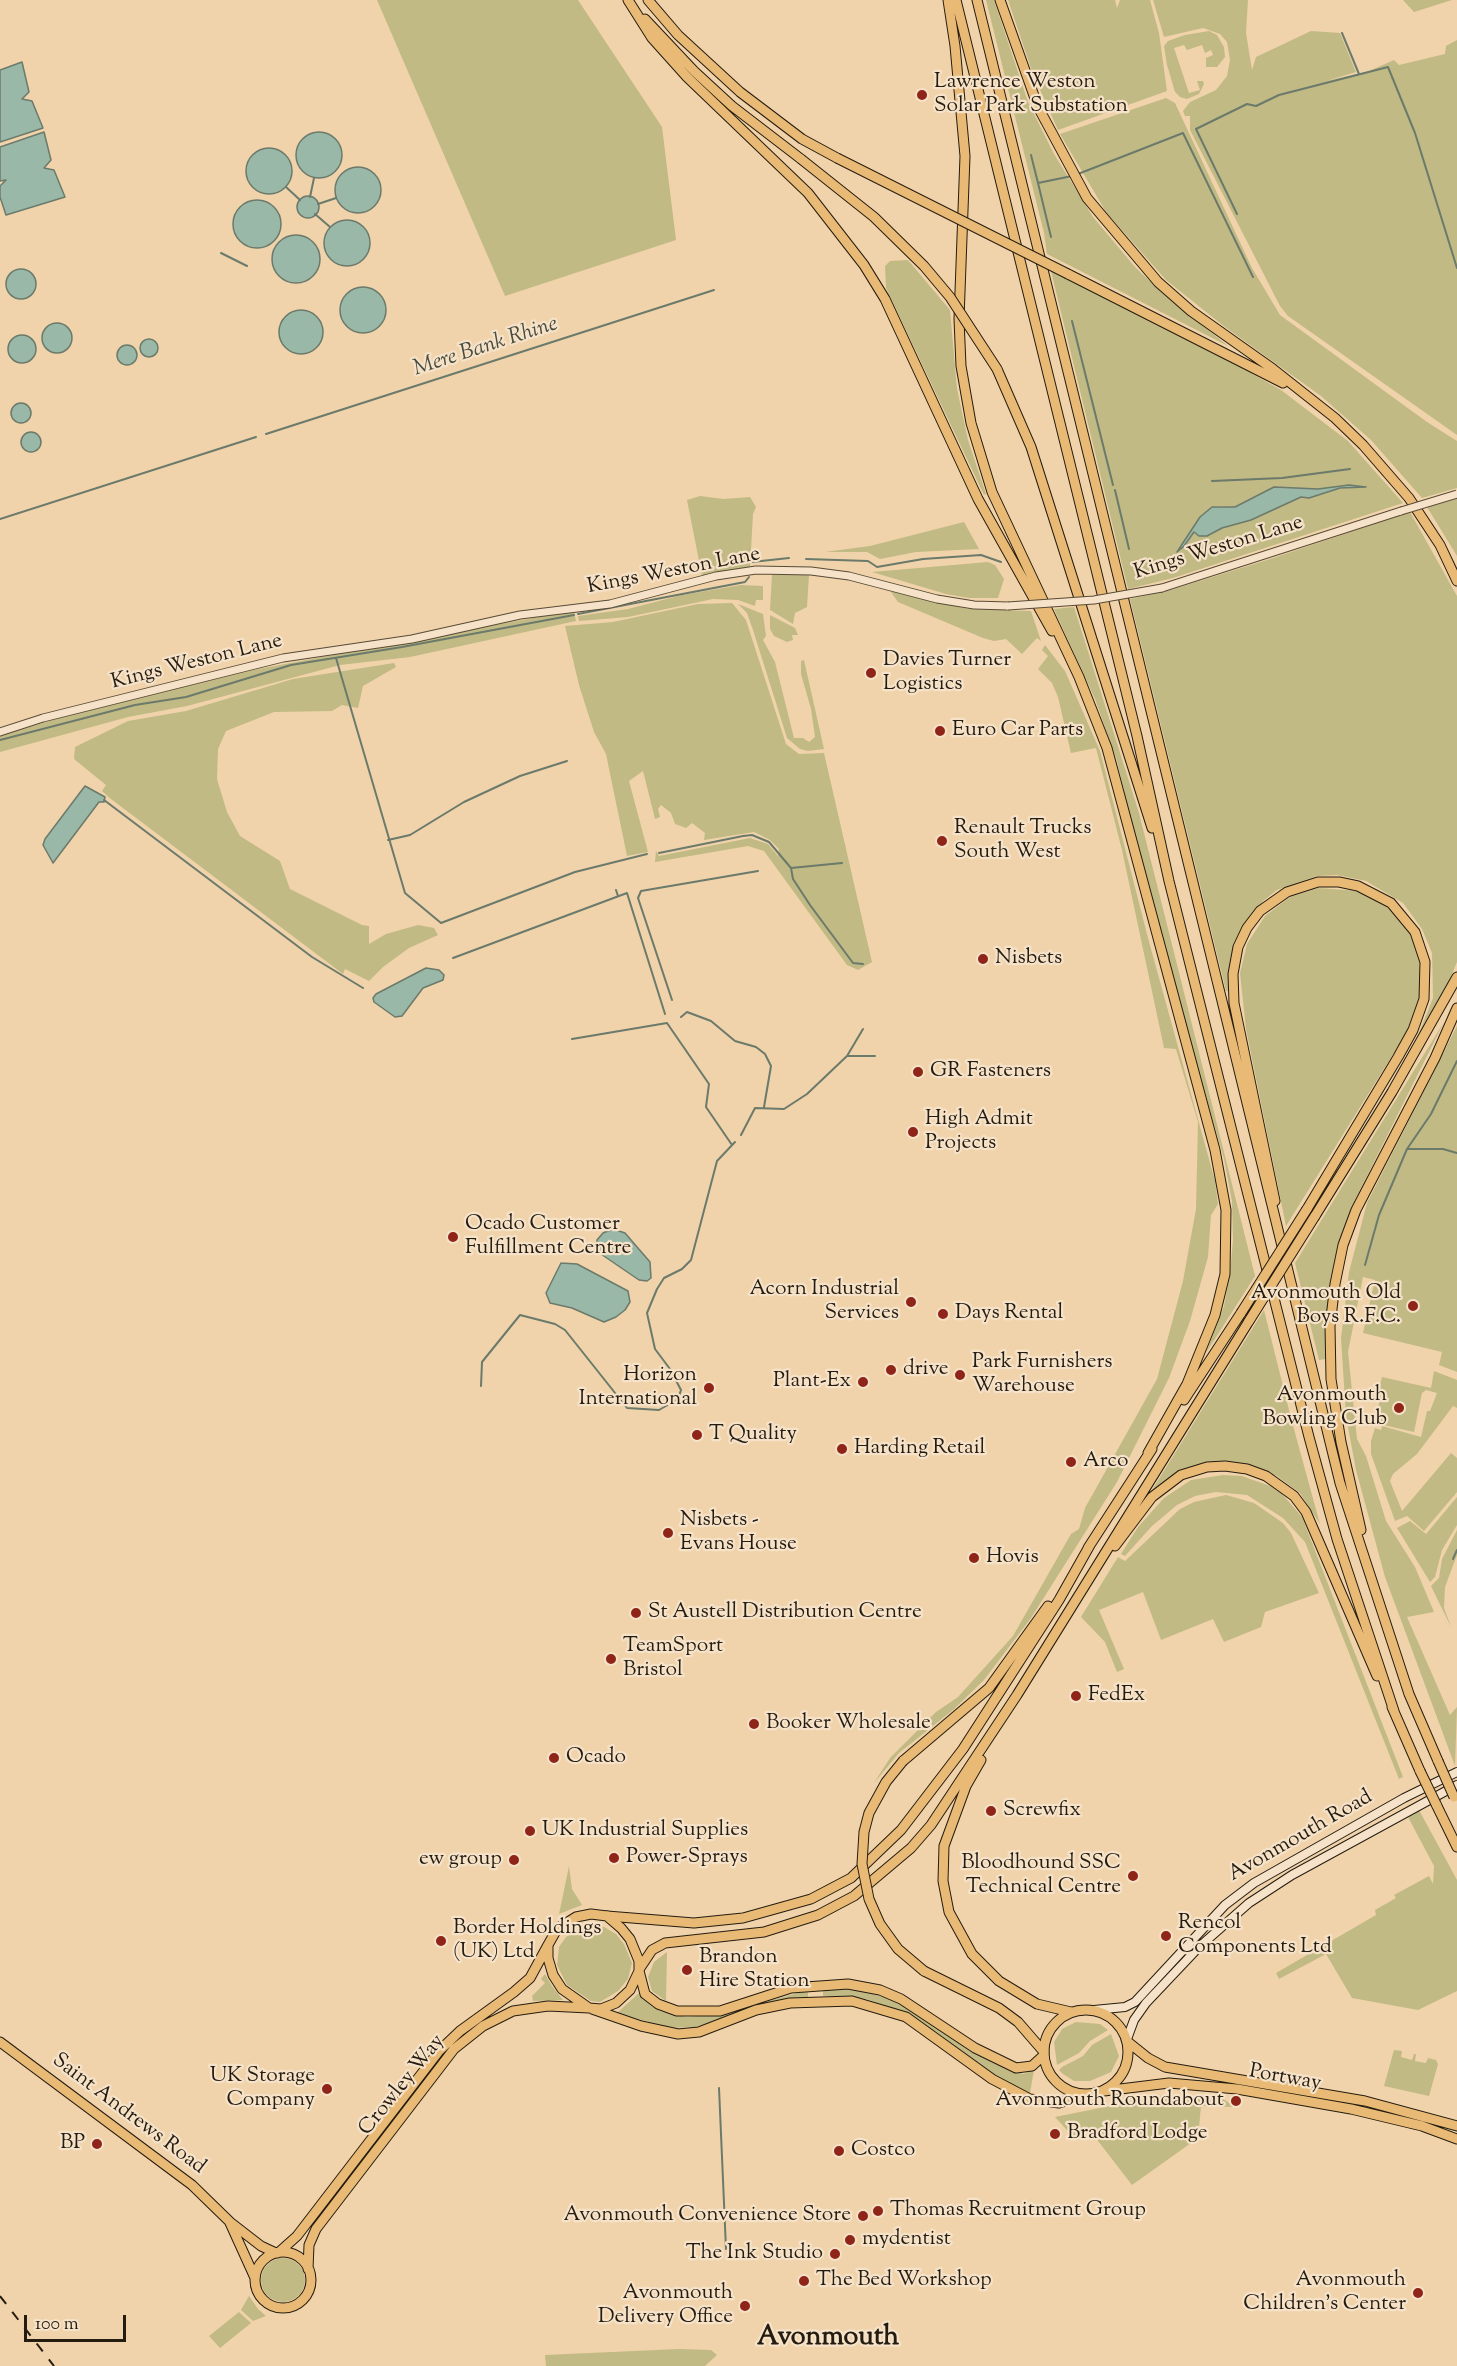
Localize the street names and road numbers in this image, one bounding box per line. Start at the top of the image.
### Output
street label: Kings Weston Lane [1131,511,1307,587]
street label: Kings Weston Lane [585,543,763,601]
street label: Kings Weston Lane [109,630,285,696]
street label: Avonmouth Road [1225,1786,1377,1888]
street label: Crowley Way [355,2030,451,2142]
street label: Saint Andrews Road [46,2049,210,2181]
street label: Portway [1247,2060,1323,2098]

